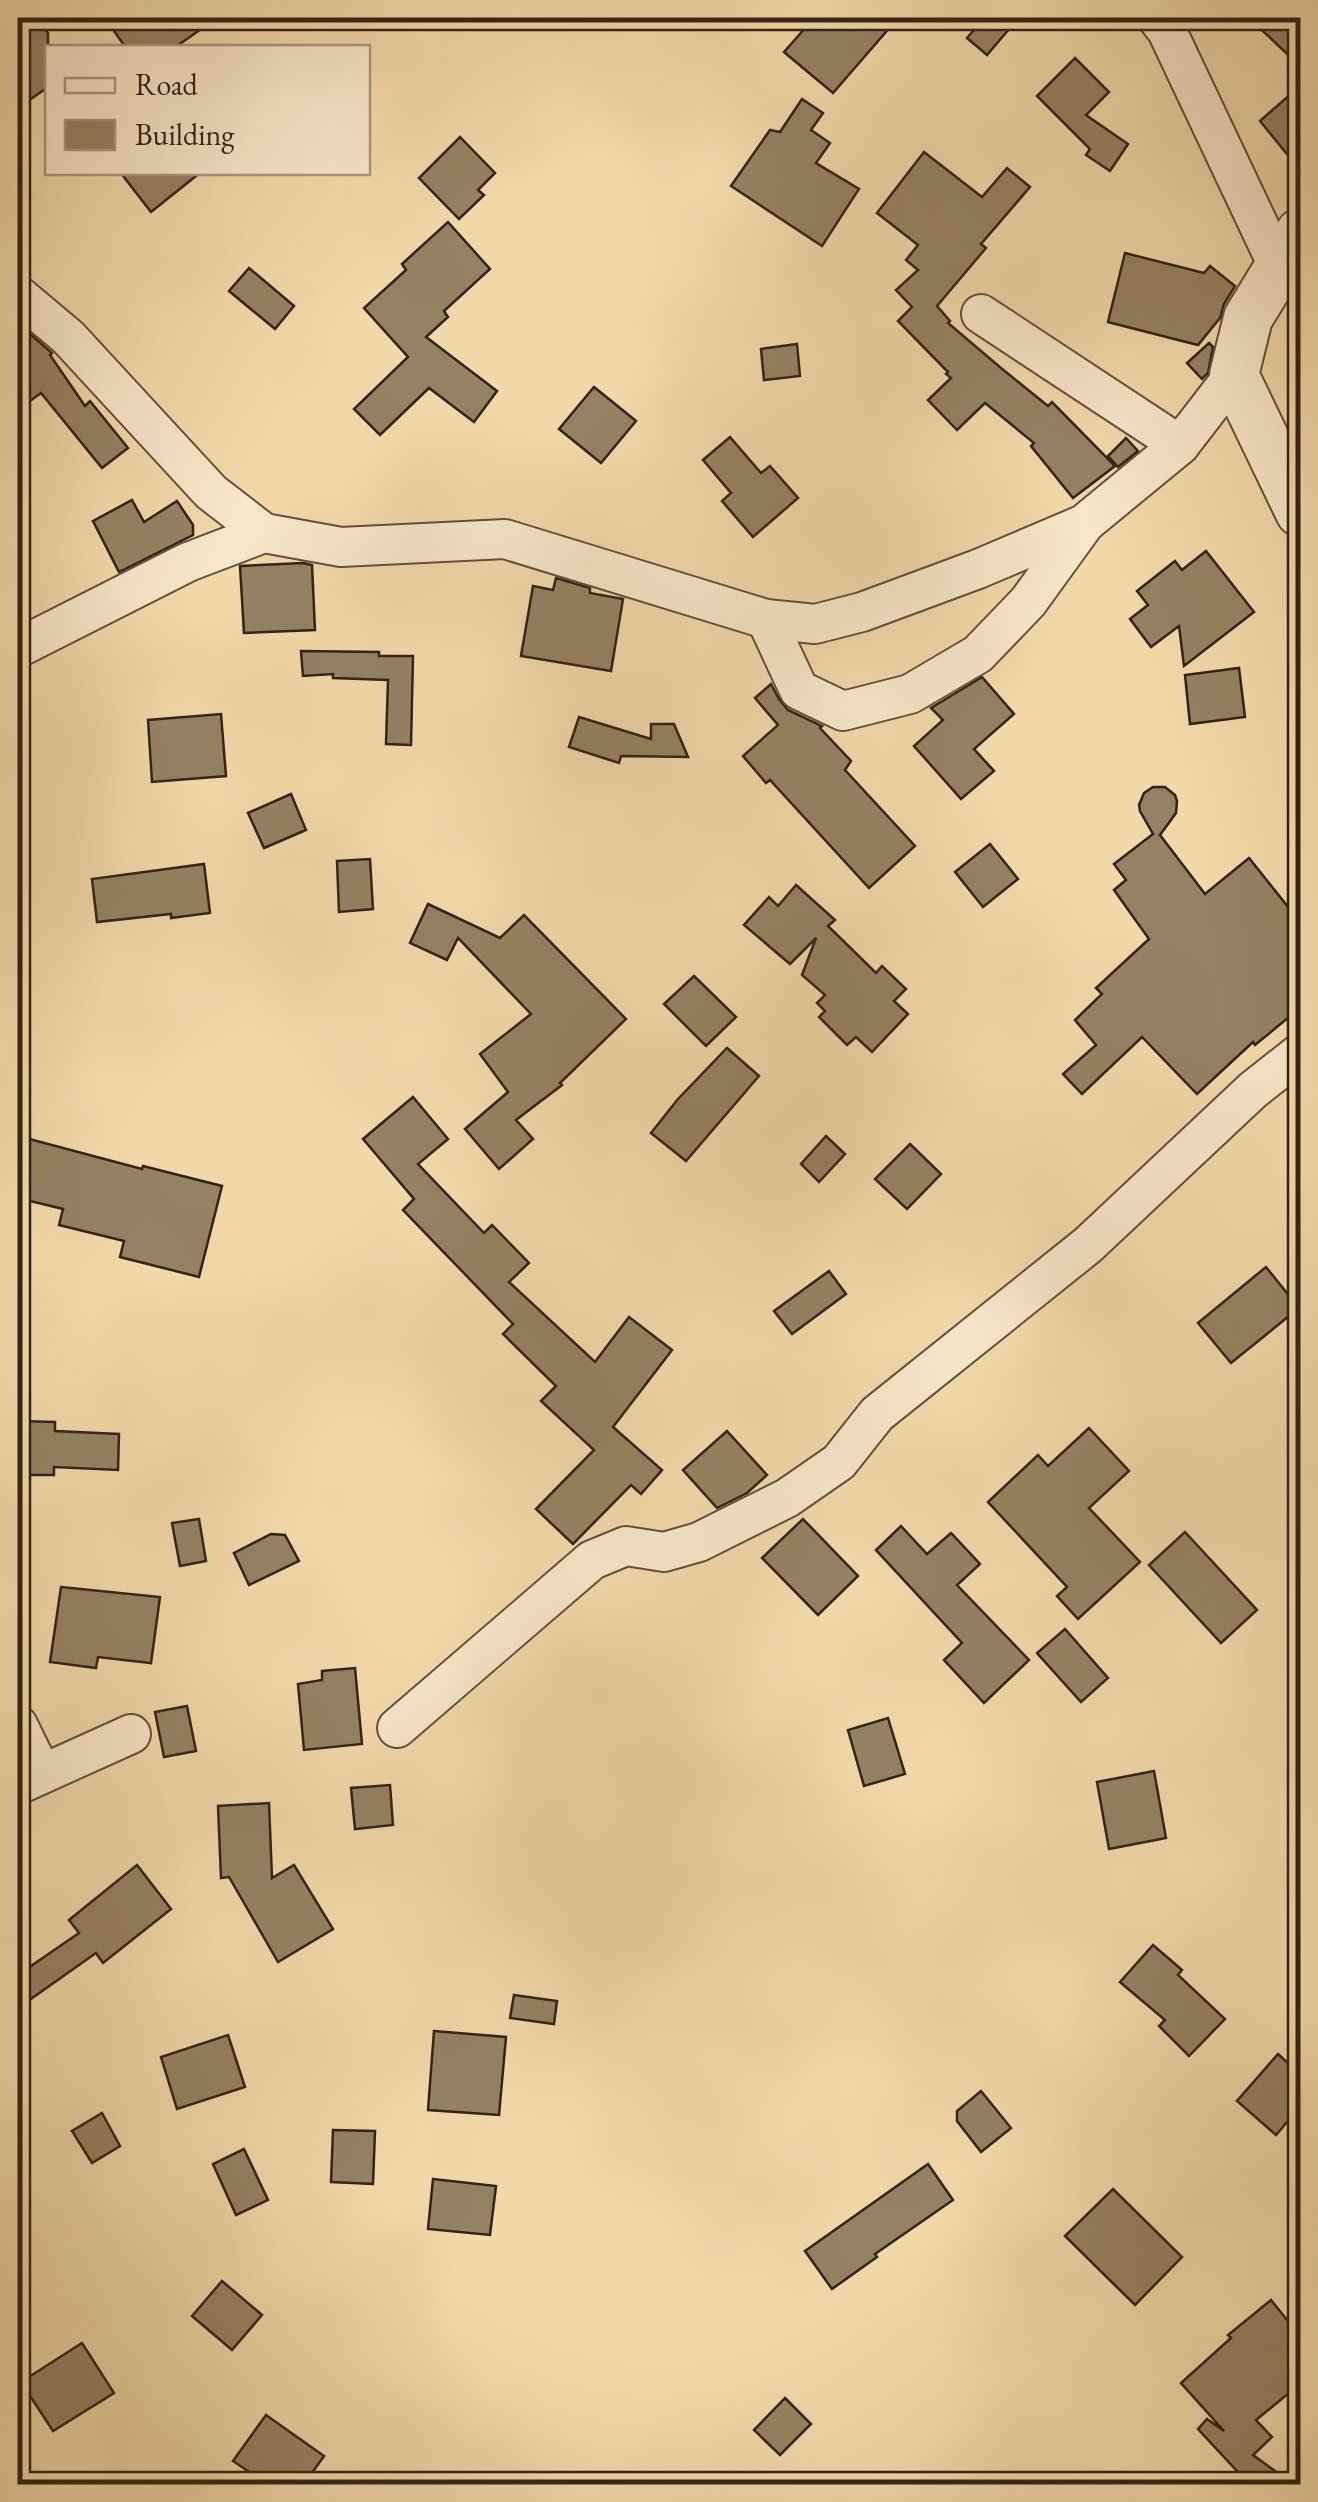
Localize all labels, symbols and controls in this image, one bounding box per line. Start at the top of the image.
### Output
legend [45,45,370,175]
text: Road [135,65,199,104]
text: Building [135,115,235,154]

